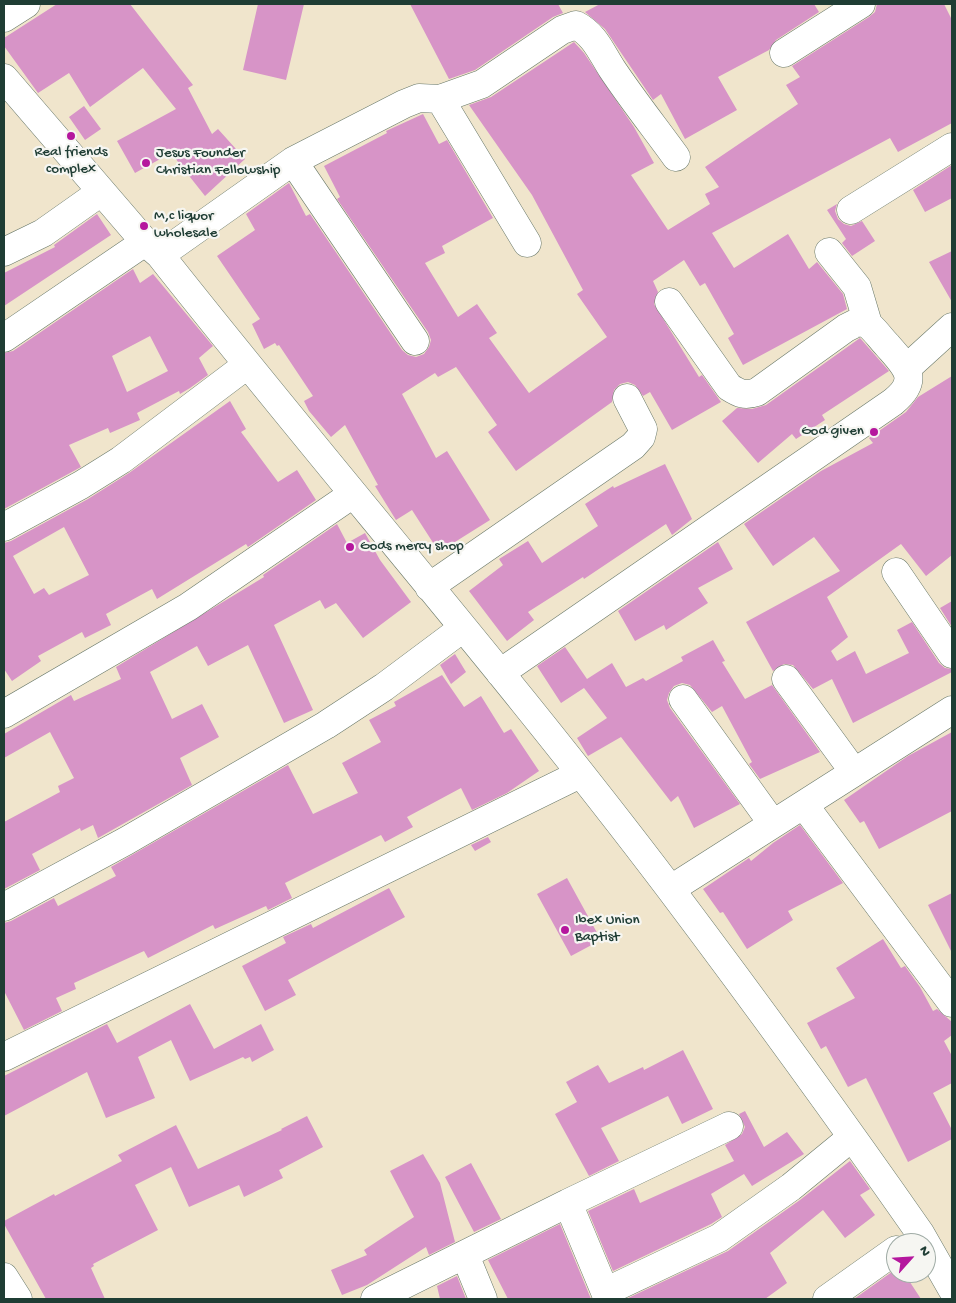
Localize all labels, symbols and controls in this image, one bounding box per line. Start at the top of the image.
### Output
marker: Real friends complex [65,130,77,142]
place label: Real friends complex [34,144,108,179]
place label: Jesus Founder Christian Fellowship [156,145,280,180]
marker: Jesus Founder Christian Fellowship [140,157,152,169]
place label: M,c liquor wholesale [154,208,217,243]
marker: M,c liquor wholesale [138,220,150,232]
place label: God given [801,423,864,441]
marker: God given [868,426,880,438]
place label: Gods mercy shop [360,538,464,556]
marker: Gods mercy shop [344,541,356,553]
place label: Ibex Union Baptist [575,912,640,947]
marker: Ibex Union Baptist [559,924,571,936]
north arrow [886,1233,936,1283]
text: N [914,1244,934,1259]

